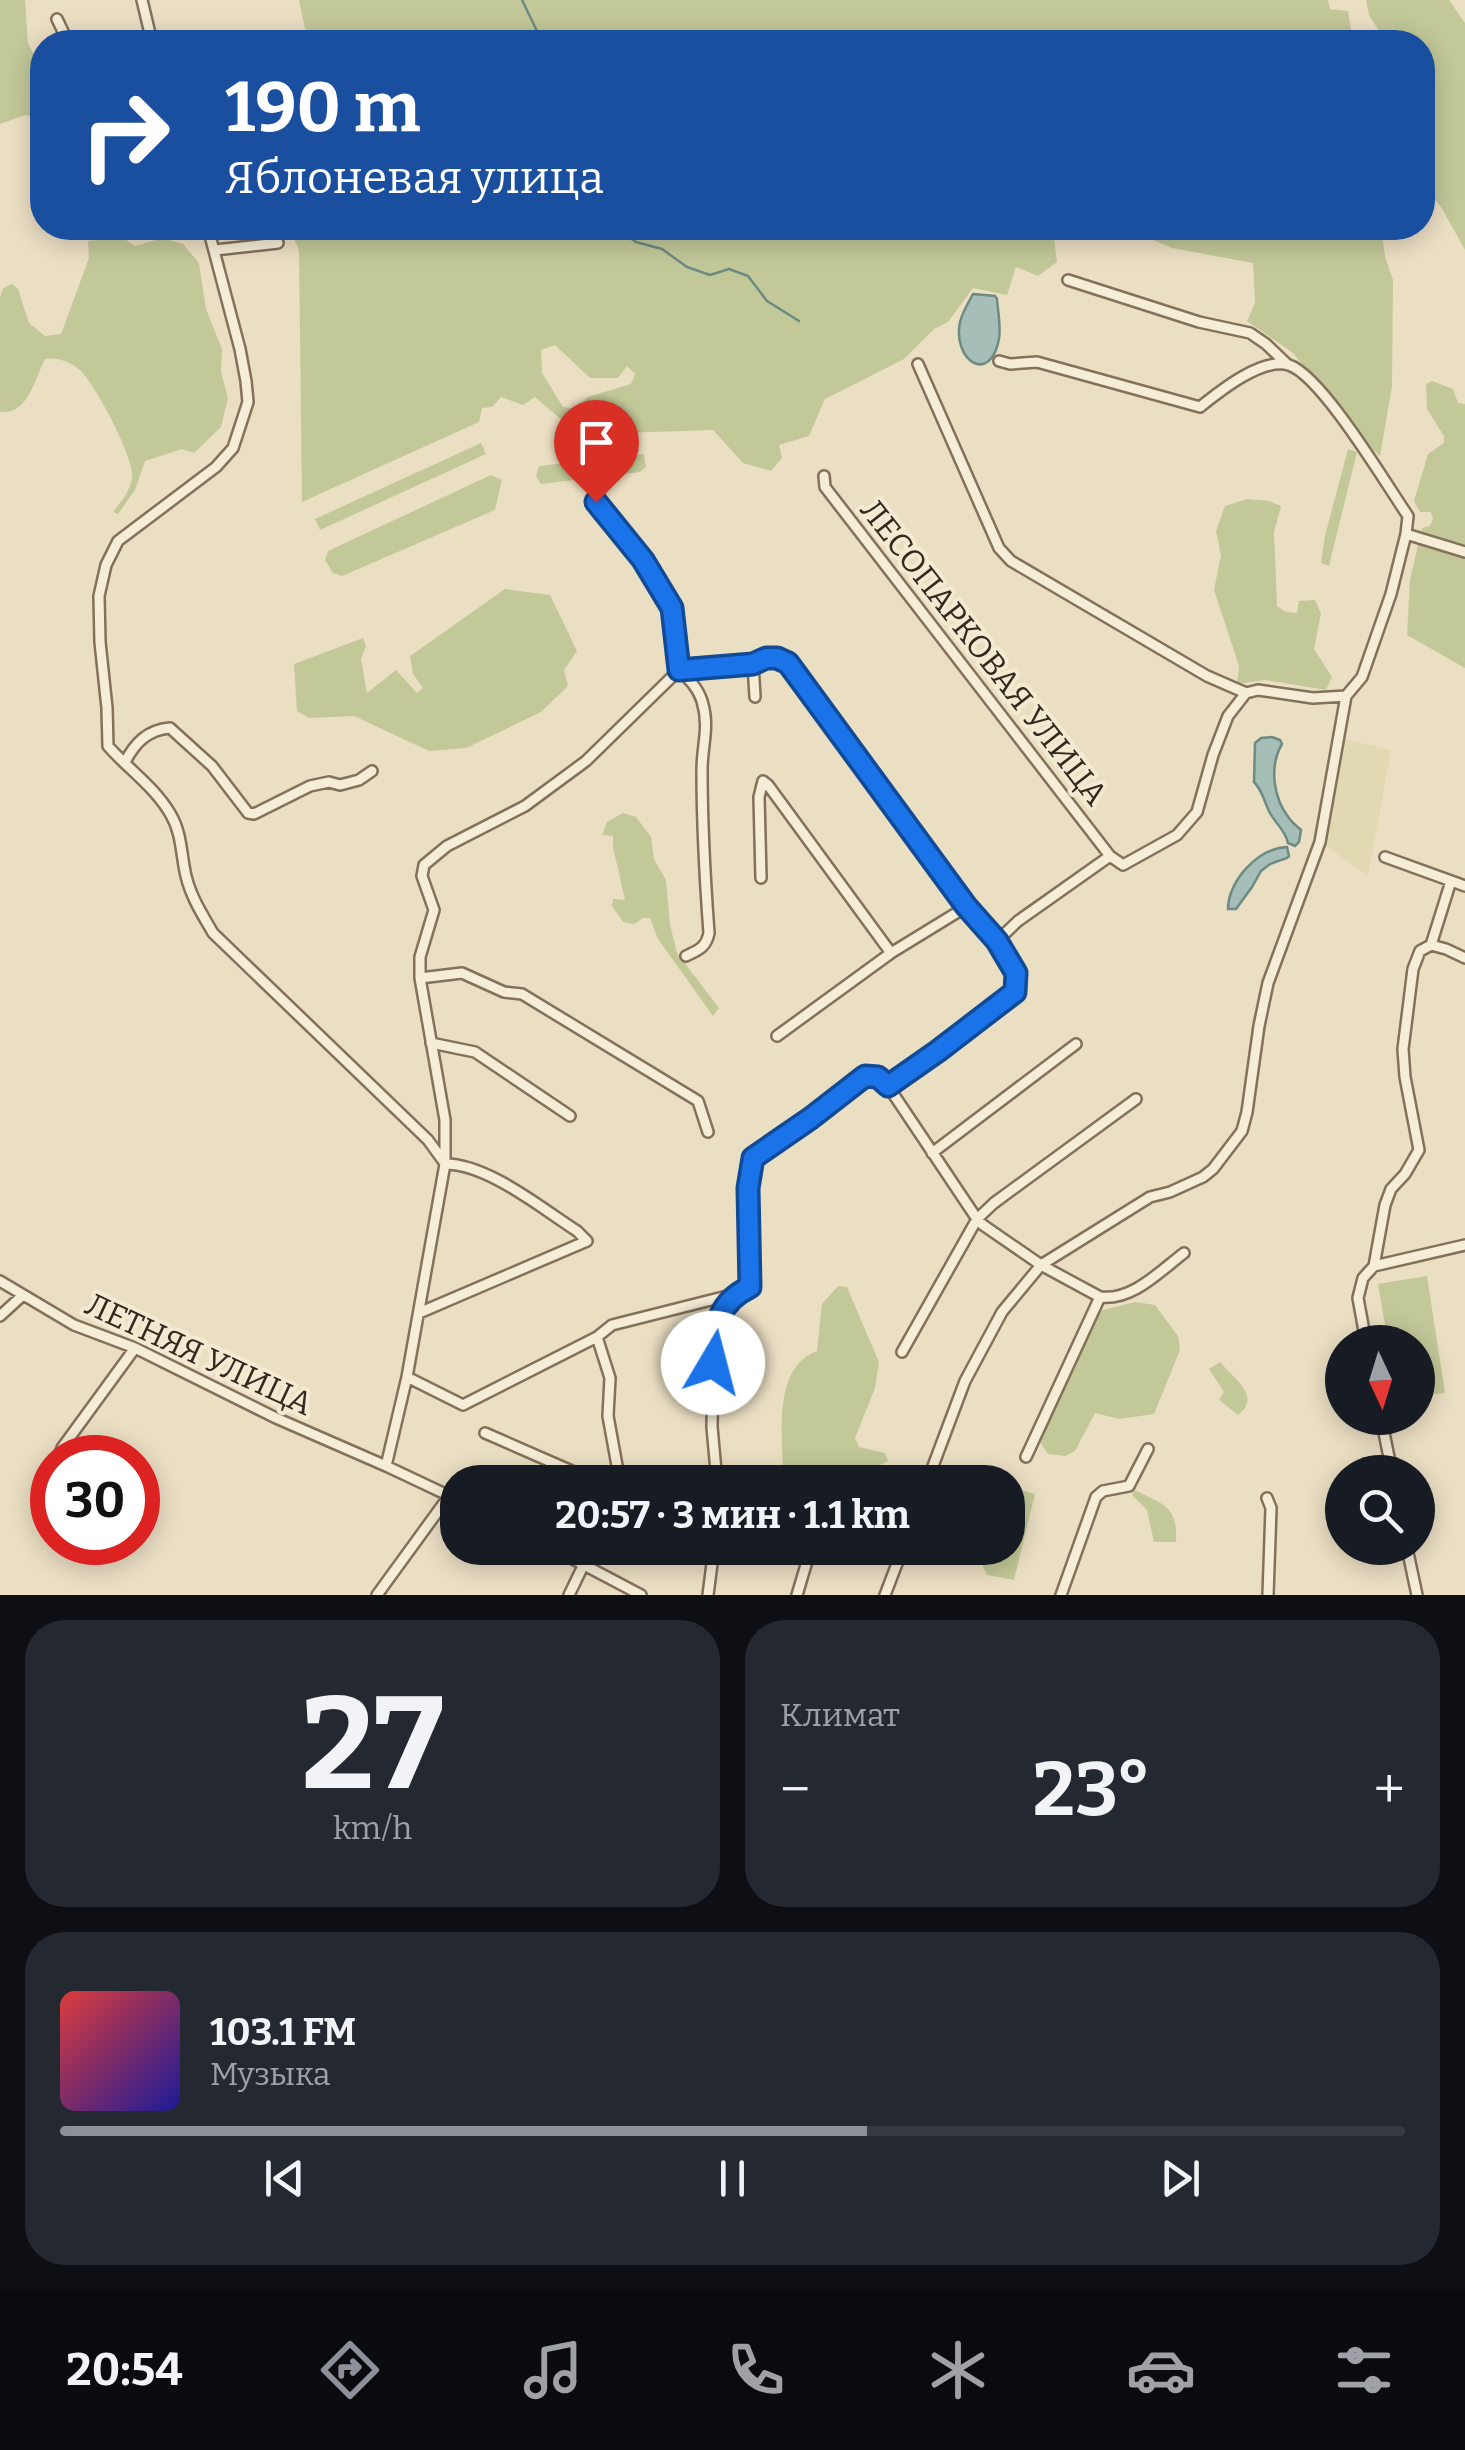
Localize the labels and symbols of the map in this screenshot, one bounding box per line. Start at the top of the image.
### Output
pin [554,400,639,503]
street label: ЛЕСОПАРКОВАЯ УЛИЦА [853,491,1115,813]
street label: ЛЕТНЯЯ УЛИЦА [80,1285,319,1423]
position arrow [661,1311,765,1415]
north arrow [1325,1325,1435,1435]
speed limit sign: 30 [30,1435,160,1565]

